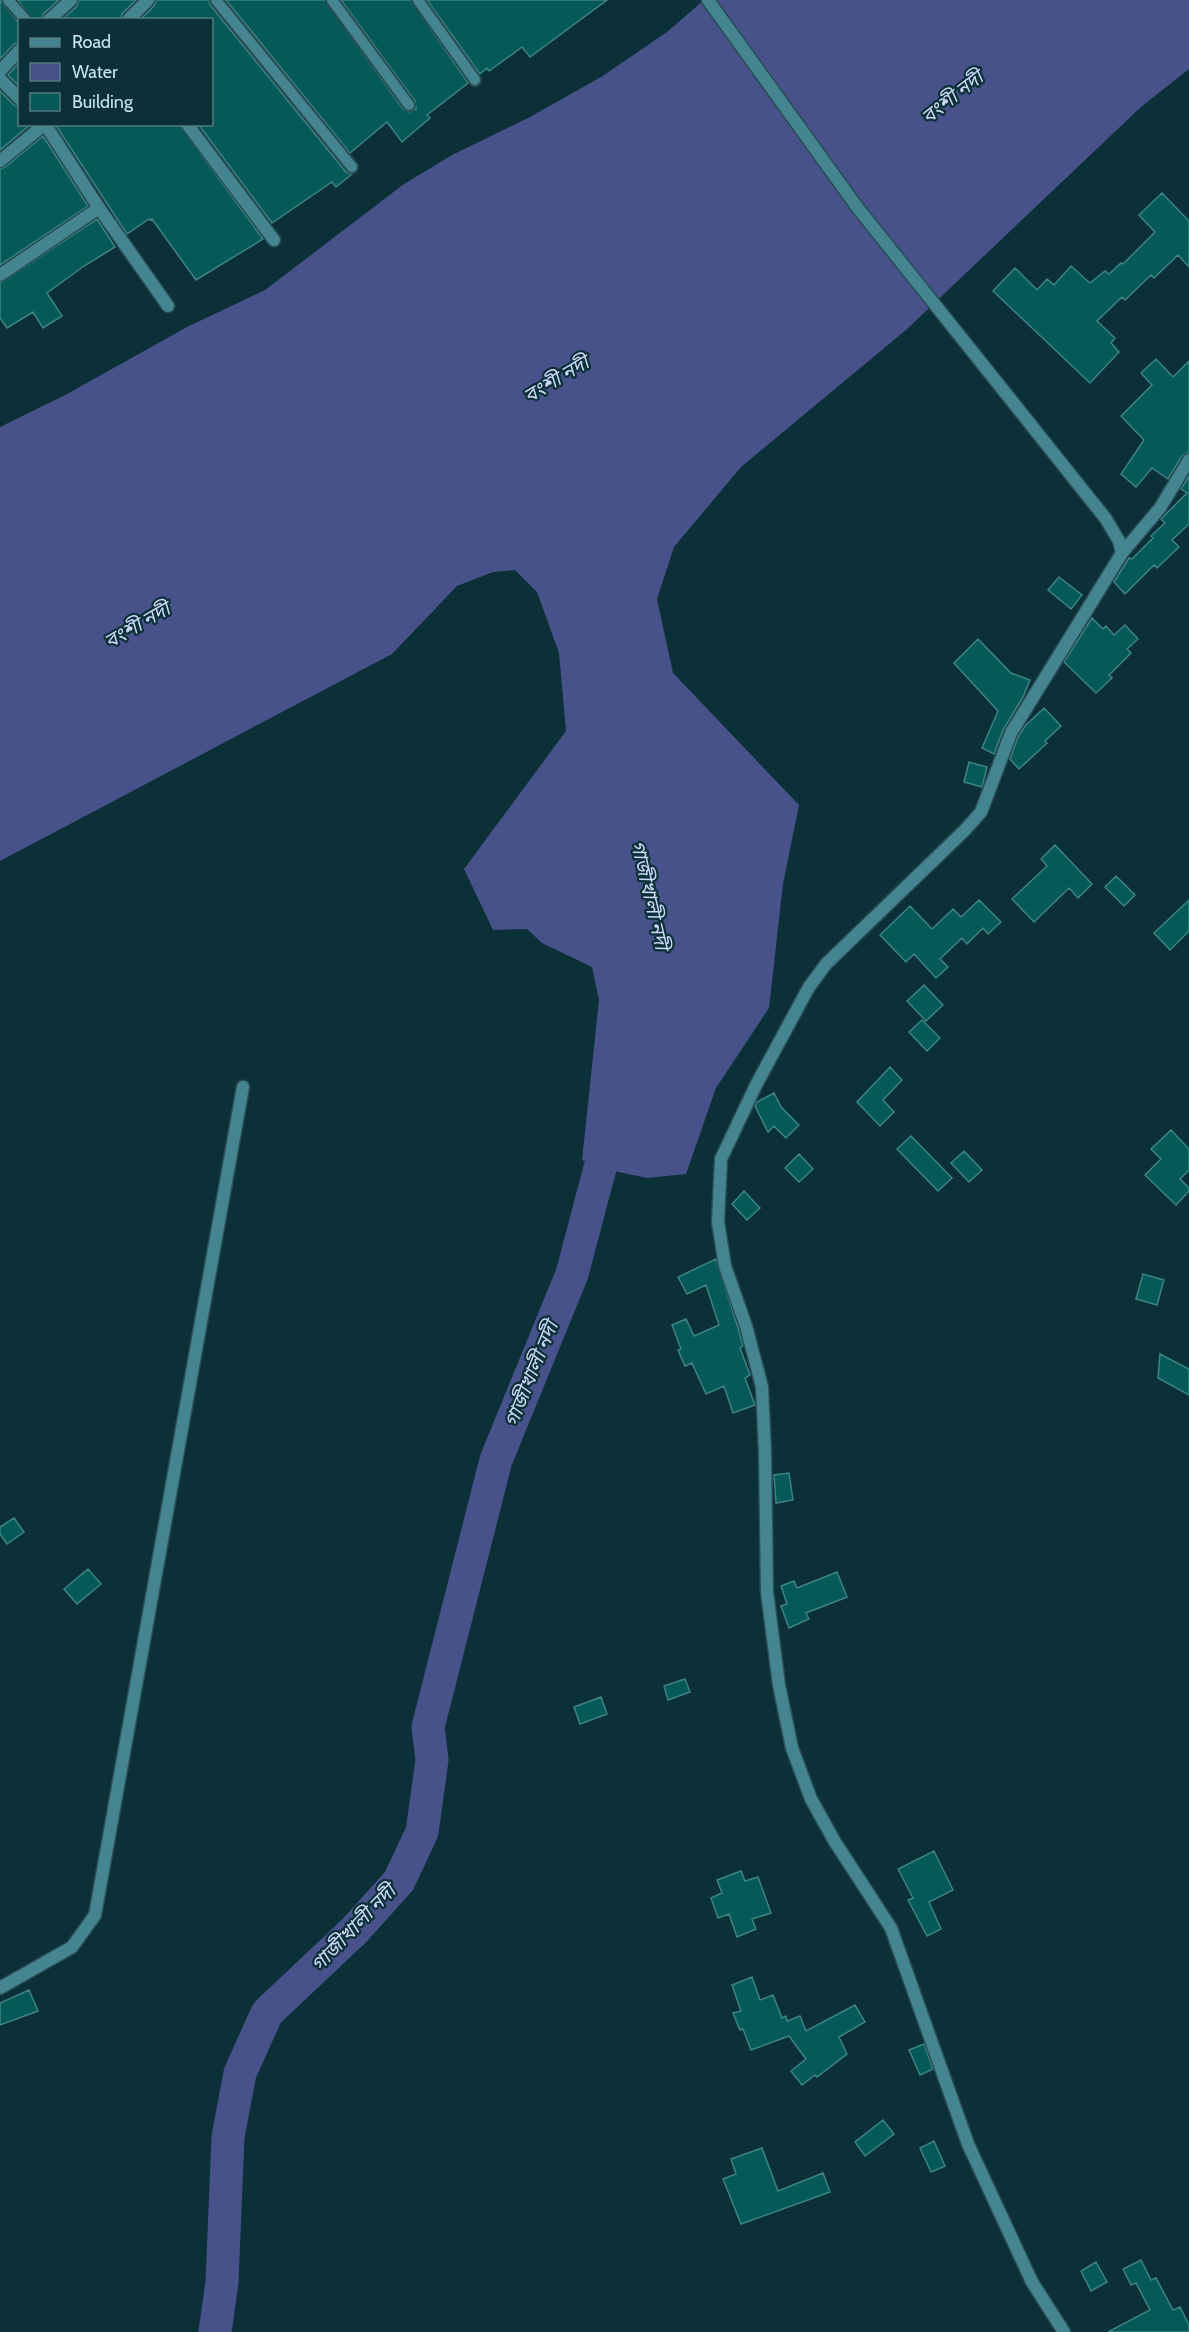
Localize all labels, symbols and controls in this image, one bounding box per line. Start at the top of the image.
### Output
legend [18,18,213,126]
text: Road [72,31,111,53]
text: Water [72,61,118,83]
water label: বংশী নদী [916,63,991,129]
text: Building [72,91,134,113]
water label: বংশী নদী [519,348,596,408]
water label: বংশী নদী [100,595,177,653]
water label: গাজীখালী নদী [626,838,675,956]
water label: গাজীখালী নদী [499,1314,564,1430]
water label: গাজীখালী নদী [306,1877,403,1977]

